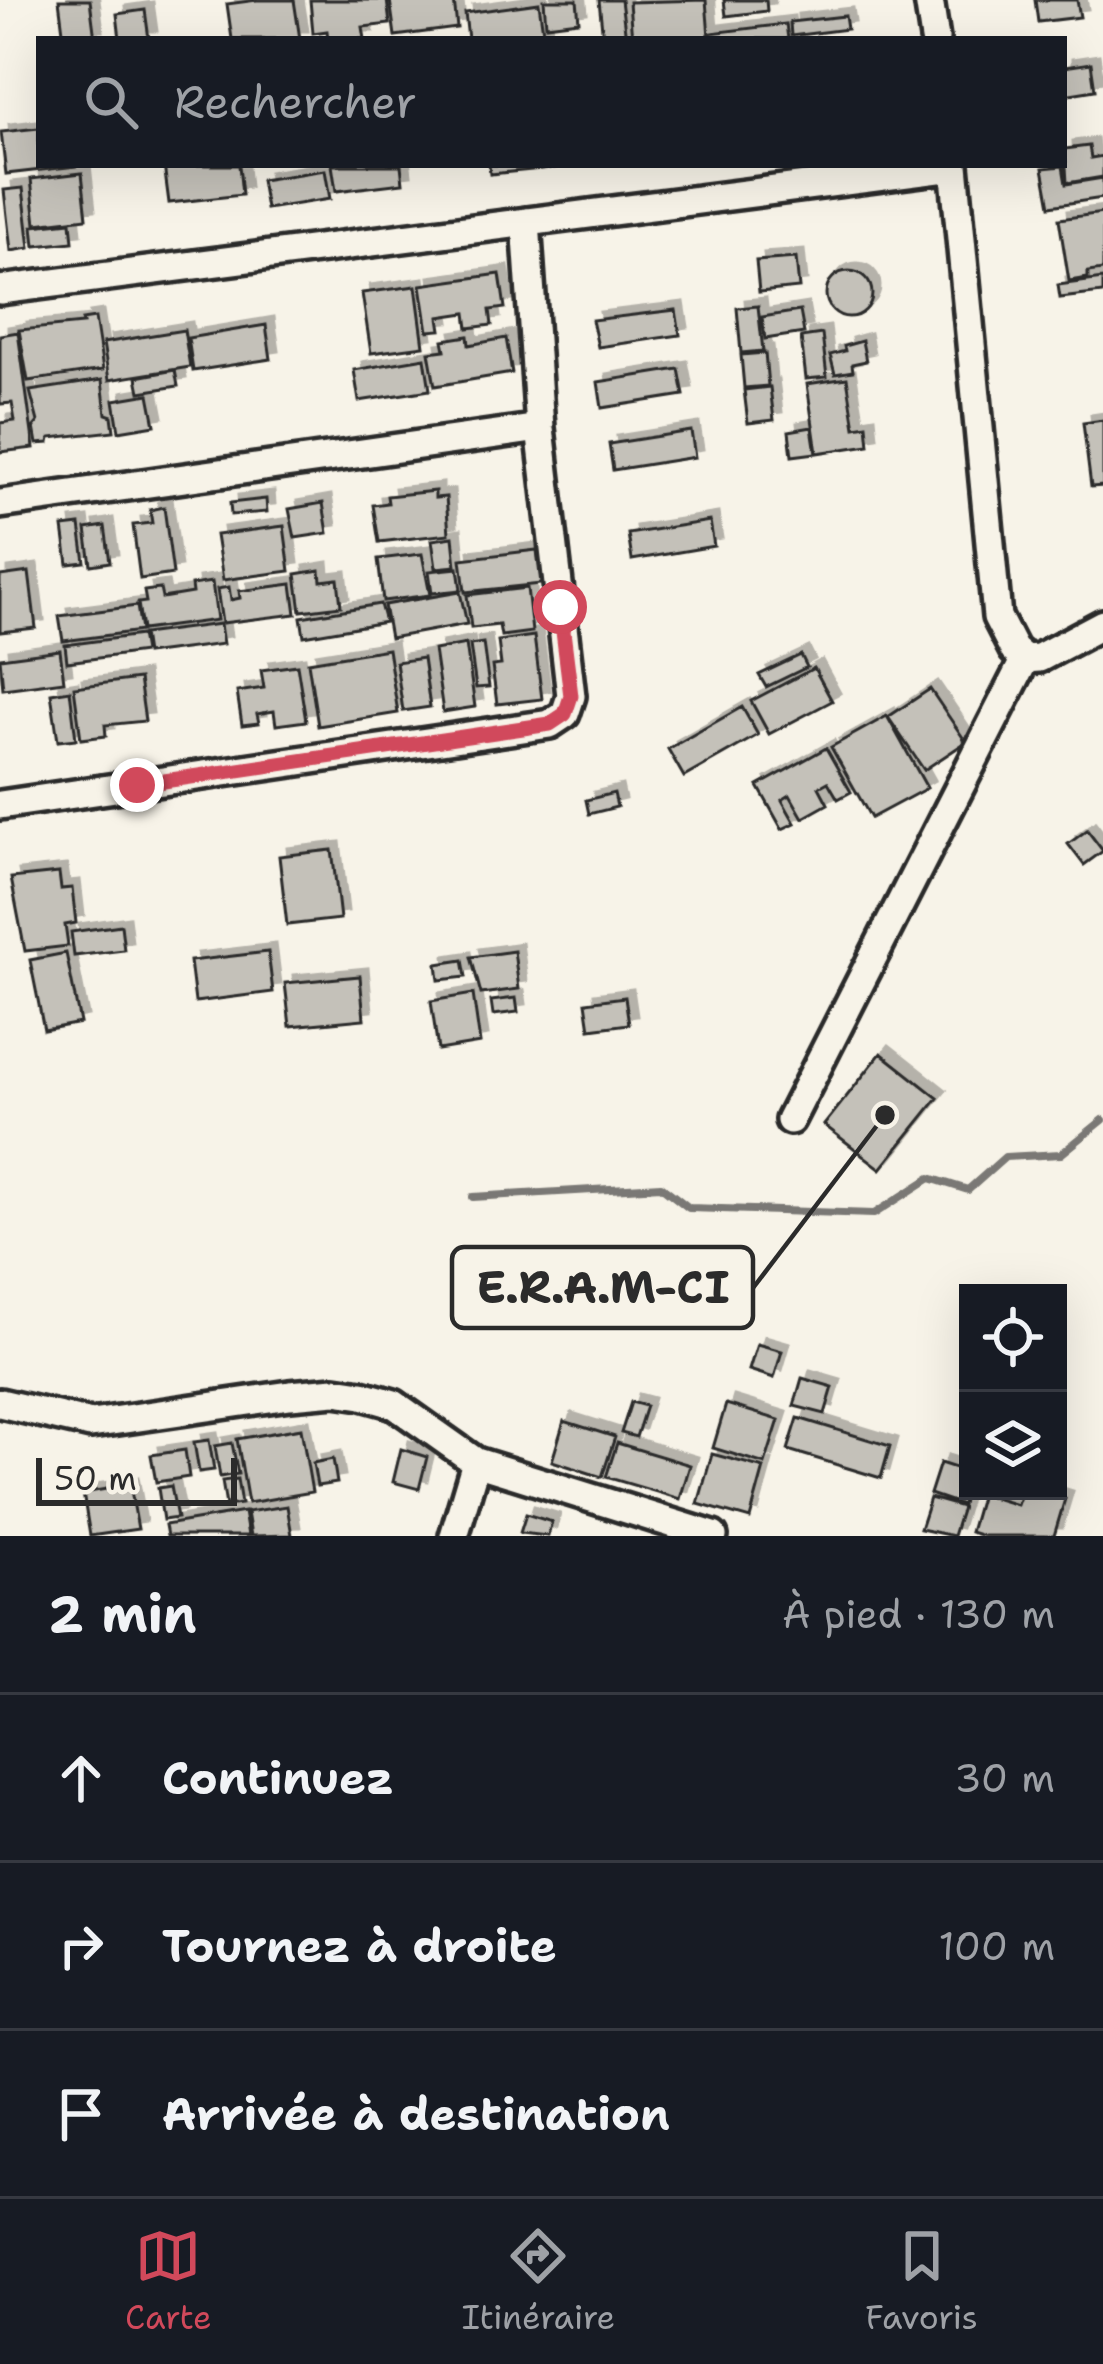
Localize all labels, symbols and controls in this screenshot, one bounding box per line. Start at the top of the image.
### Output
search box [36,36,1067,168]
icon: search [78,69,144,135]
text: Rechercher [174,72,417,132]
route start [533,580,587,634]
route end [110,758,164,812]
callout: E.R.A.M-CI [452,1247,753,1328]
text: E.R.A.M-CI [476,1257,730,1317]
map controls [959,1284,1067,1500]
button: locate [959,1284,1067,1392]
button: layers [959,1392,1067,1500]
scale bar [36,1452,237,1505]
text: 50 m [54,1456,137,1501]
text: 2 min [48,1580,197,1648]
text: À pied · 130 m [782,1588,1055,1640]
icon: ahead [48,1745,114,1811]
text: Continuez [162,1748,394,1808]
text: 30 m [954,1752,1055,1804]
icon: right [48,1913,114,1979]
text: Tournez à droite [162,1916,557,1976]
text: 100 m [939,1920,1055,1972]
icon: arrive [48,2081,114,2147]
text: Arrivée à destination [162,2084,670,2144]
tab: Carte [125,2223,212,2340]
tab: Itinéraire [462,2223,615,2340]
tab: Favoris [865,2223,978,2340]

